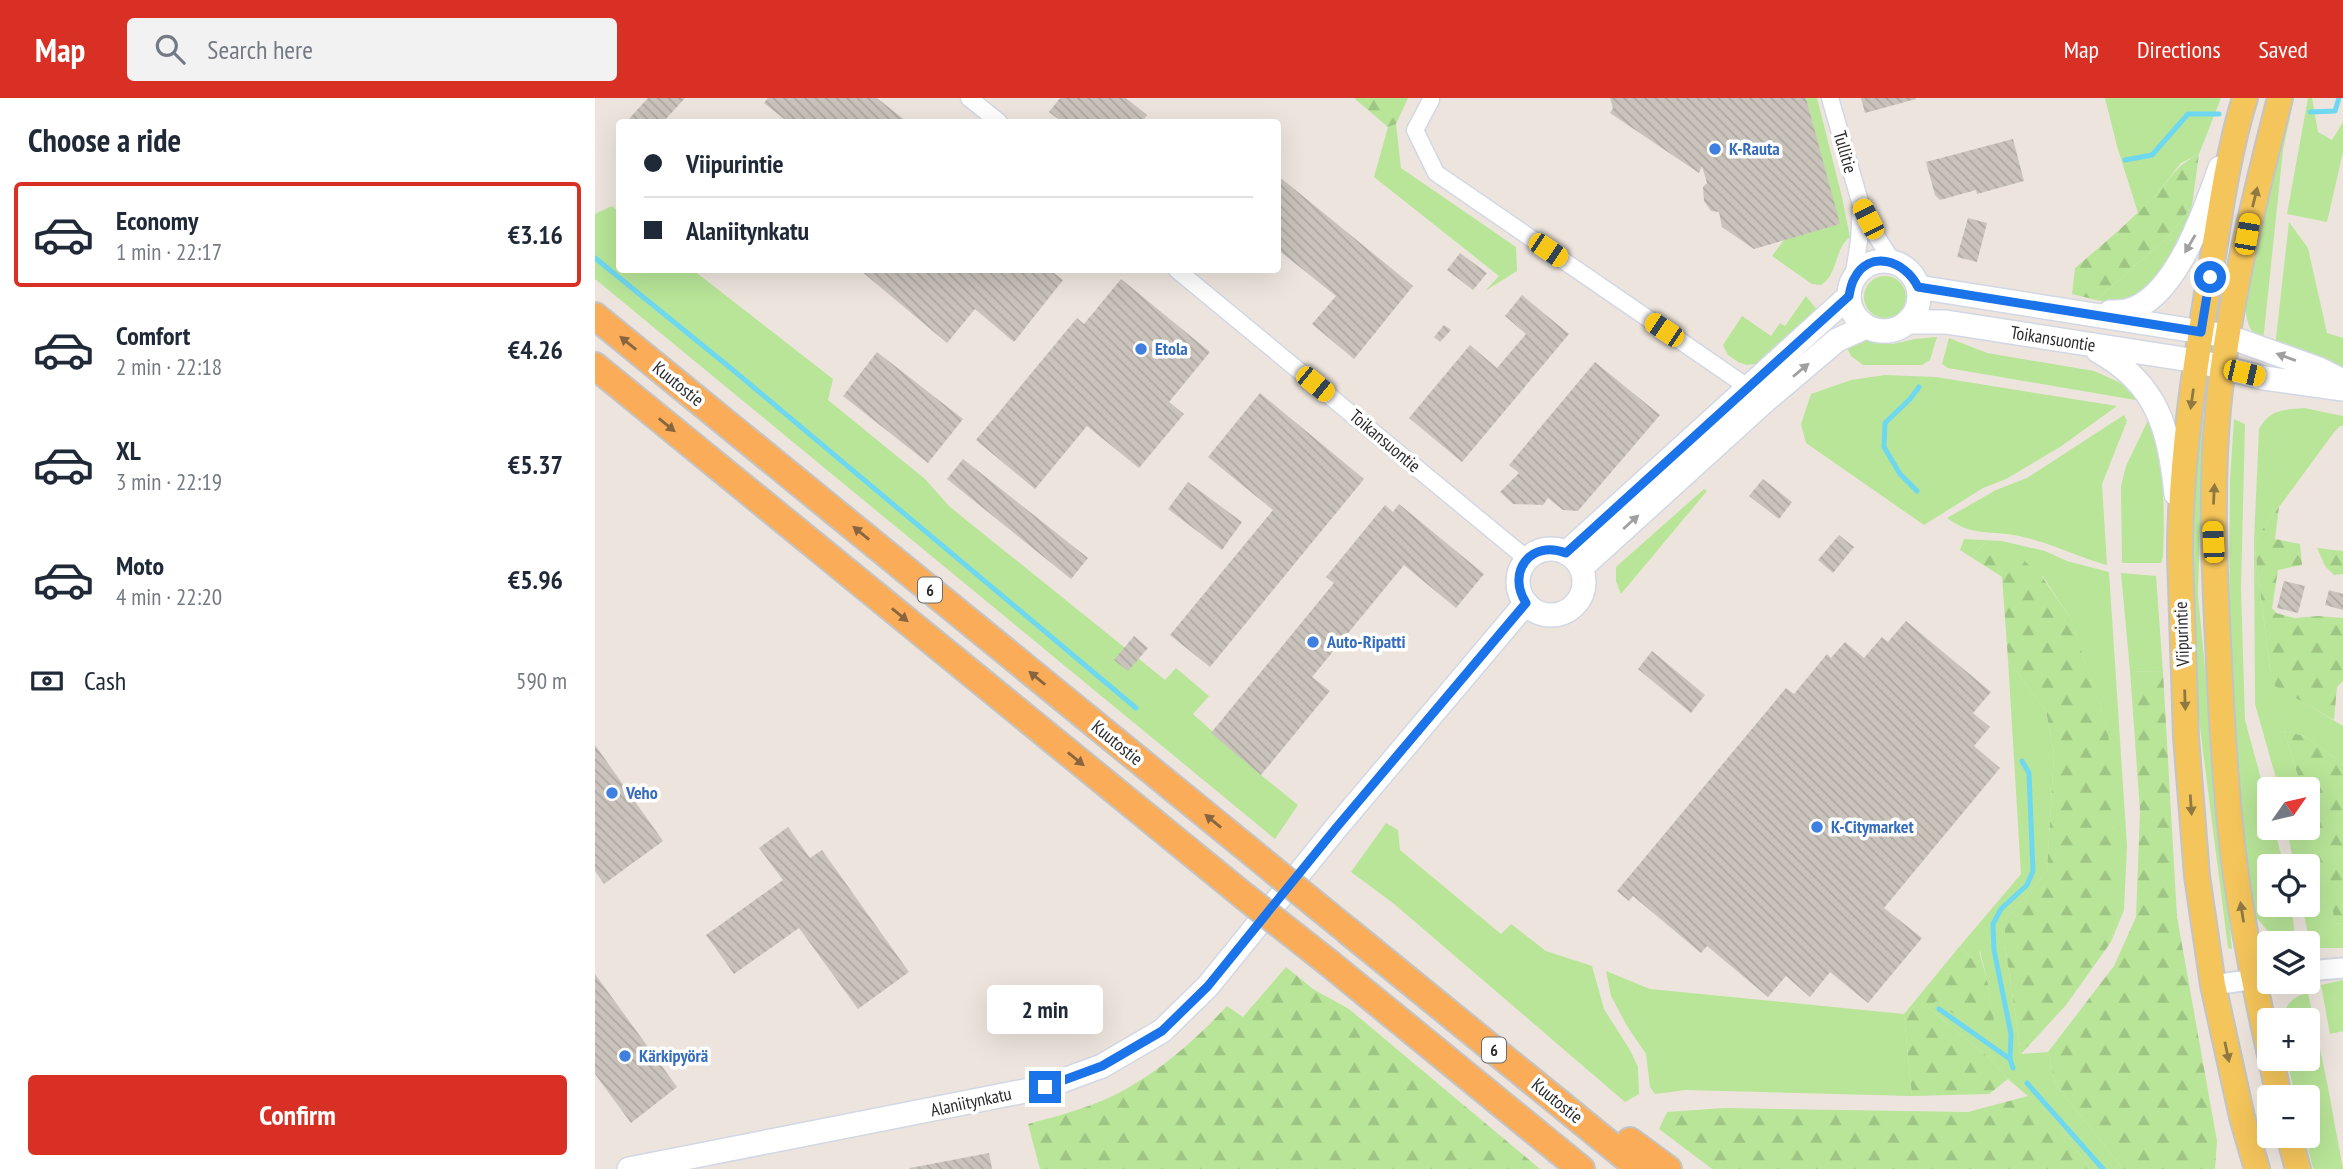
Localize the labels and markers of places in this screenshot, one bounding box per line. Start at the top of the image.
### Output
place label: K-Rauta [1729,137,1780,160]
marker: K-Rauta [1707,141,1723,157]
place label: Etola [1155,337,1188,360]
marker: Etola [1133,341,1149,357]
place label: Auto-Ripatti [1326,630,1406,653]
marker: Auto-Ripatti [1305,634,1321,650]
place label: Veho [625,781,658,804]
marker: Veho [604,785,620,801]
place label: K-Citymarket [1831,815,1914,838]
marker: K-Citymarket [1809,819,1825,835]
place label: Kärkipyörä [639,1044,708,1067]
marker: Kärkipyörä [617,1048,633,1064]

